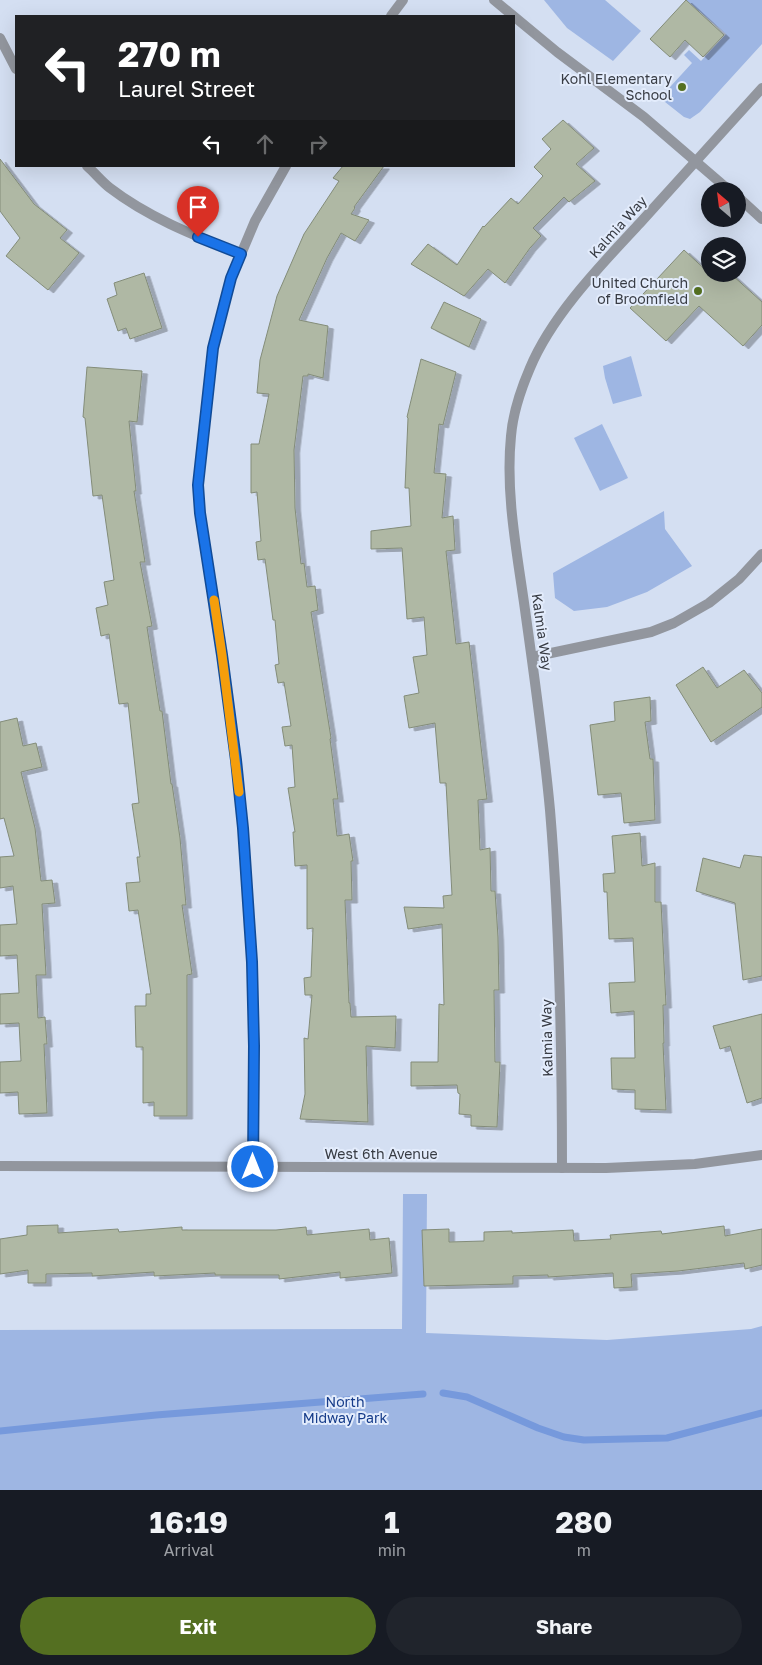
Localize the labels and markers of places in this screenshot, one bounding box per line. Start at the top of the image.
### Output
place label: Kohl Elementary School [560,70,672,103]
marker: Kohl Elementary School [676,81,688,93]
pin [177,186,219,237]
place label: United Church of Broomfield [591,274,688,307]
marker: United Church of Broomfield [692,285,704,297]

